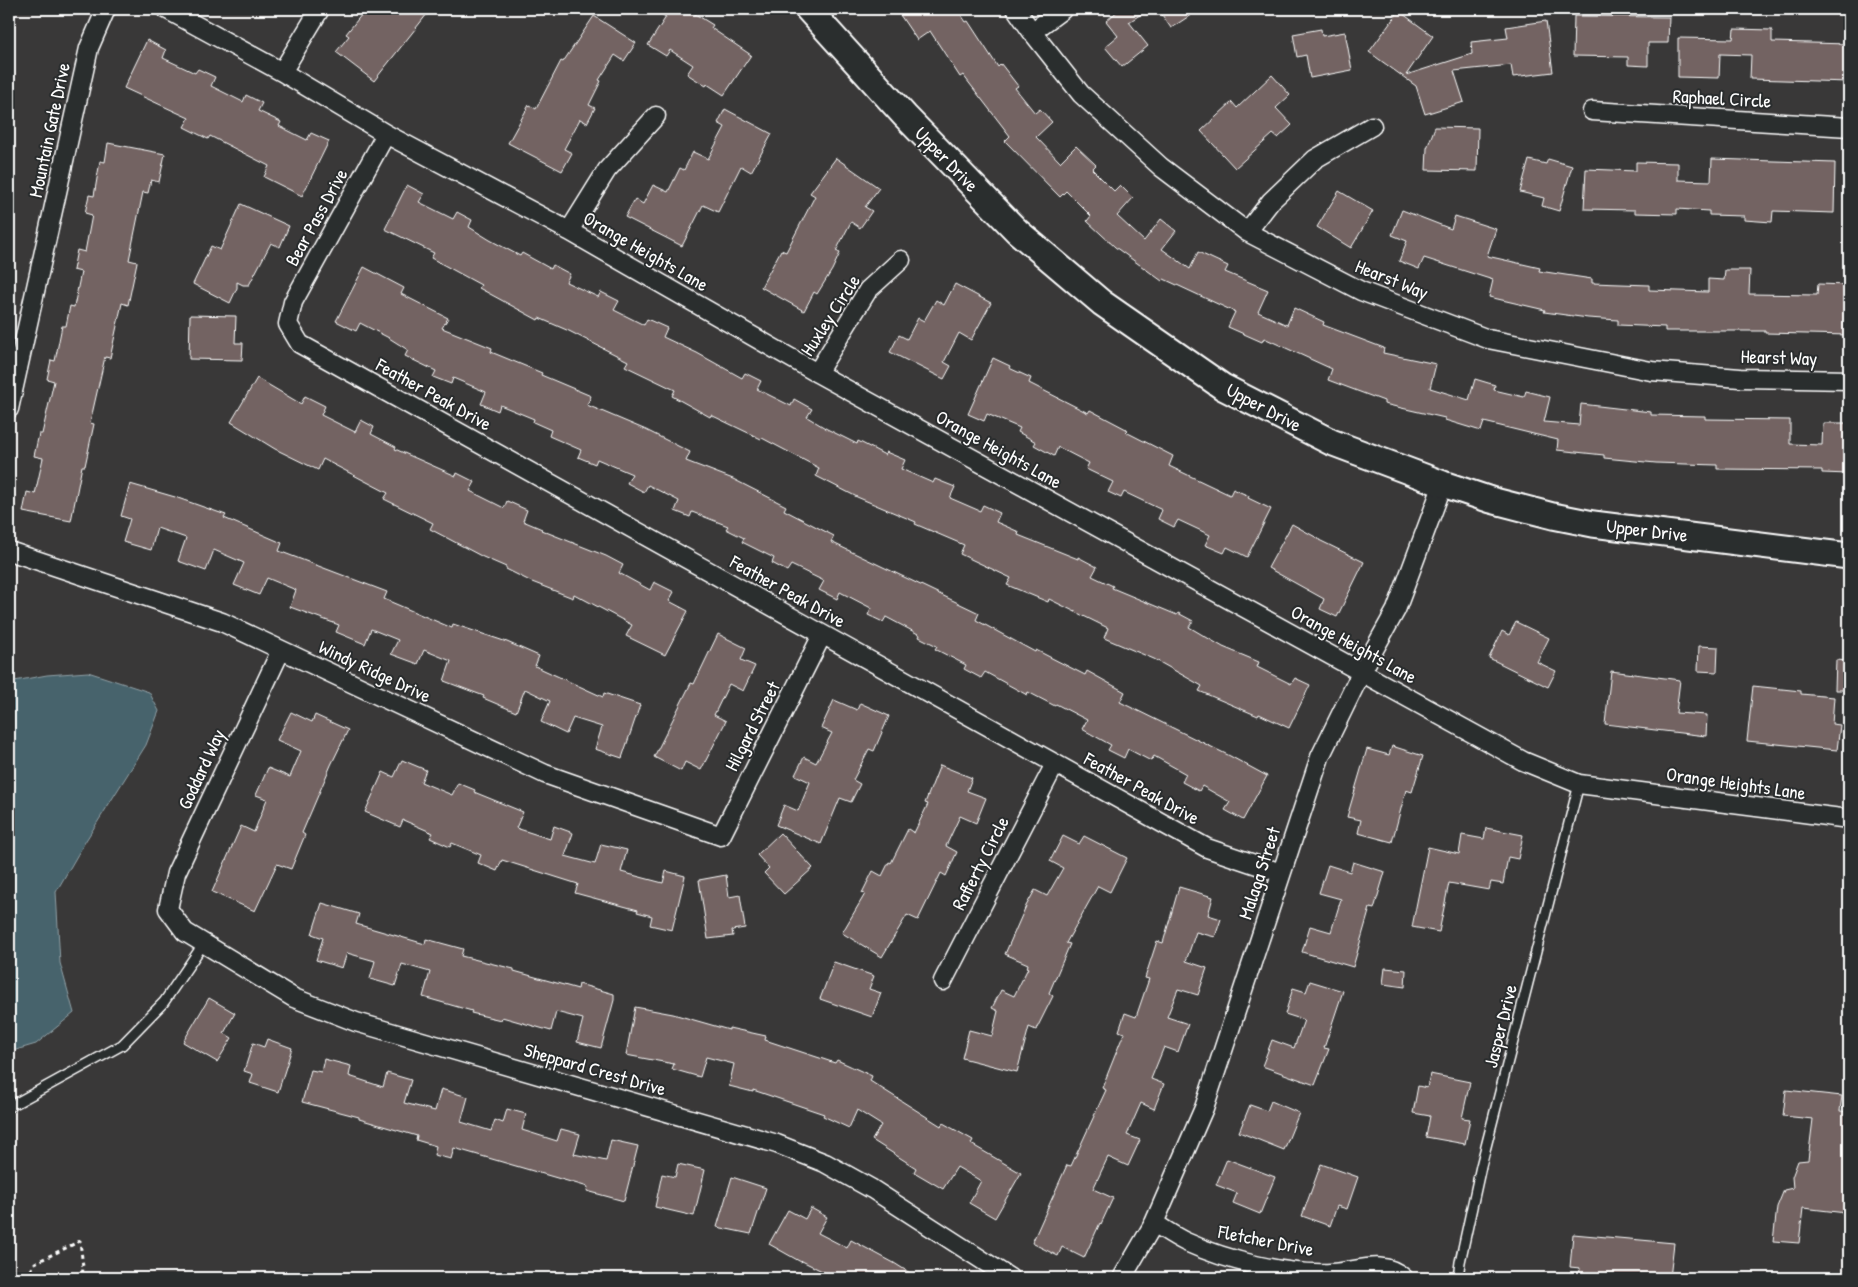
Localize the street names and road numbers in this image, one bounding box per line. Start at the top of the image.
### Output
street label: Mountain Gate Drive [22,60,76,200]
street label: Raphael Circle [1672,82,1772,114]
street label: Upper Drive [909,121,985,198]
street label: Bear Pass Drive [279,163,354,270]
street label: Orange Heights Lane [579,205,714,298]
street label: Hearst Way [1352,253,1432,305]
street label: Huxley Circle [794,269,866,361]
street label: Hearst Way [1740,343,1818,371]
street label: Feather Peak Drive [371,351,497,437]
street label: Upper Drive [1222,376,1307,438]
street label: Orange Heights Lane [931,404,1067,495]
street label: Upper Drive [1605,512,1690,548]
street label: Feather Peak Drive [725,548,851,634]
street label: Orange Heights Lane [1286,599,1422,690]
street label: Windy Ridge Drive [315,634,436,708]
street label: Hilgard Street [718,676,786,775]
street label: Goddard Way [171,725,231,813]
street label: Feather Peak Drive [1079,745,1205,831]
street label: Orange Heights Lane [1665,760,1808,806]
street label: Rafferty Circle [945,811,1015,914]
street label: Malaga Street [1232,823,1286,923]
street label: Jasper Drive [1477,981,1523,1070]
street label: Sheppard Crest Drive [521,1036,669,1102]
street label: Fletcher Drive [1215,1218,1316,1262]

